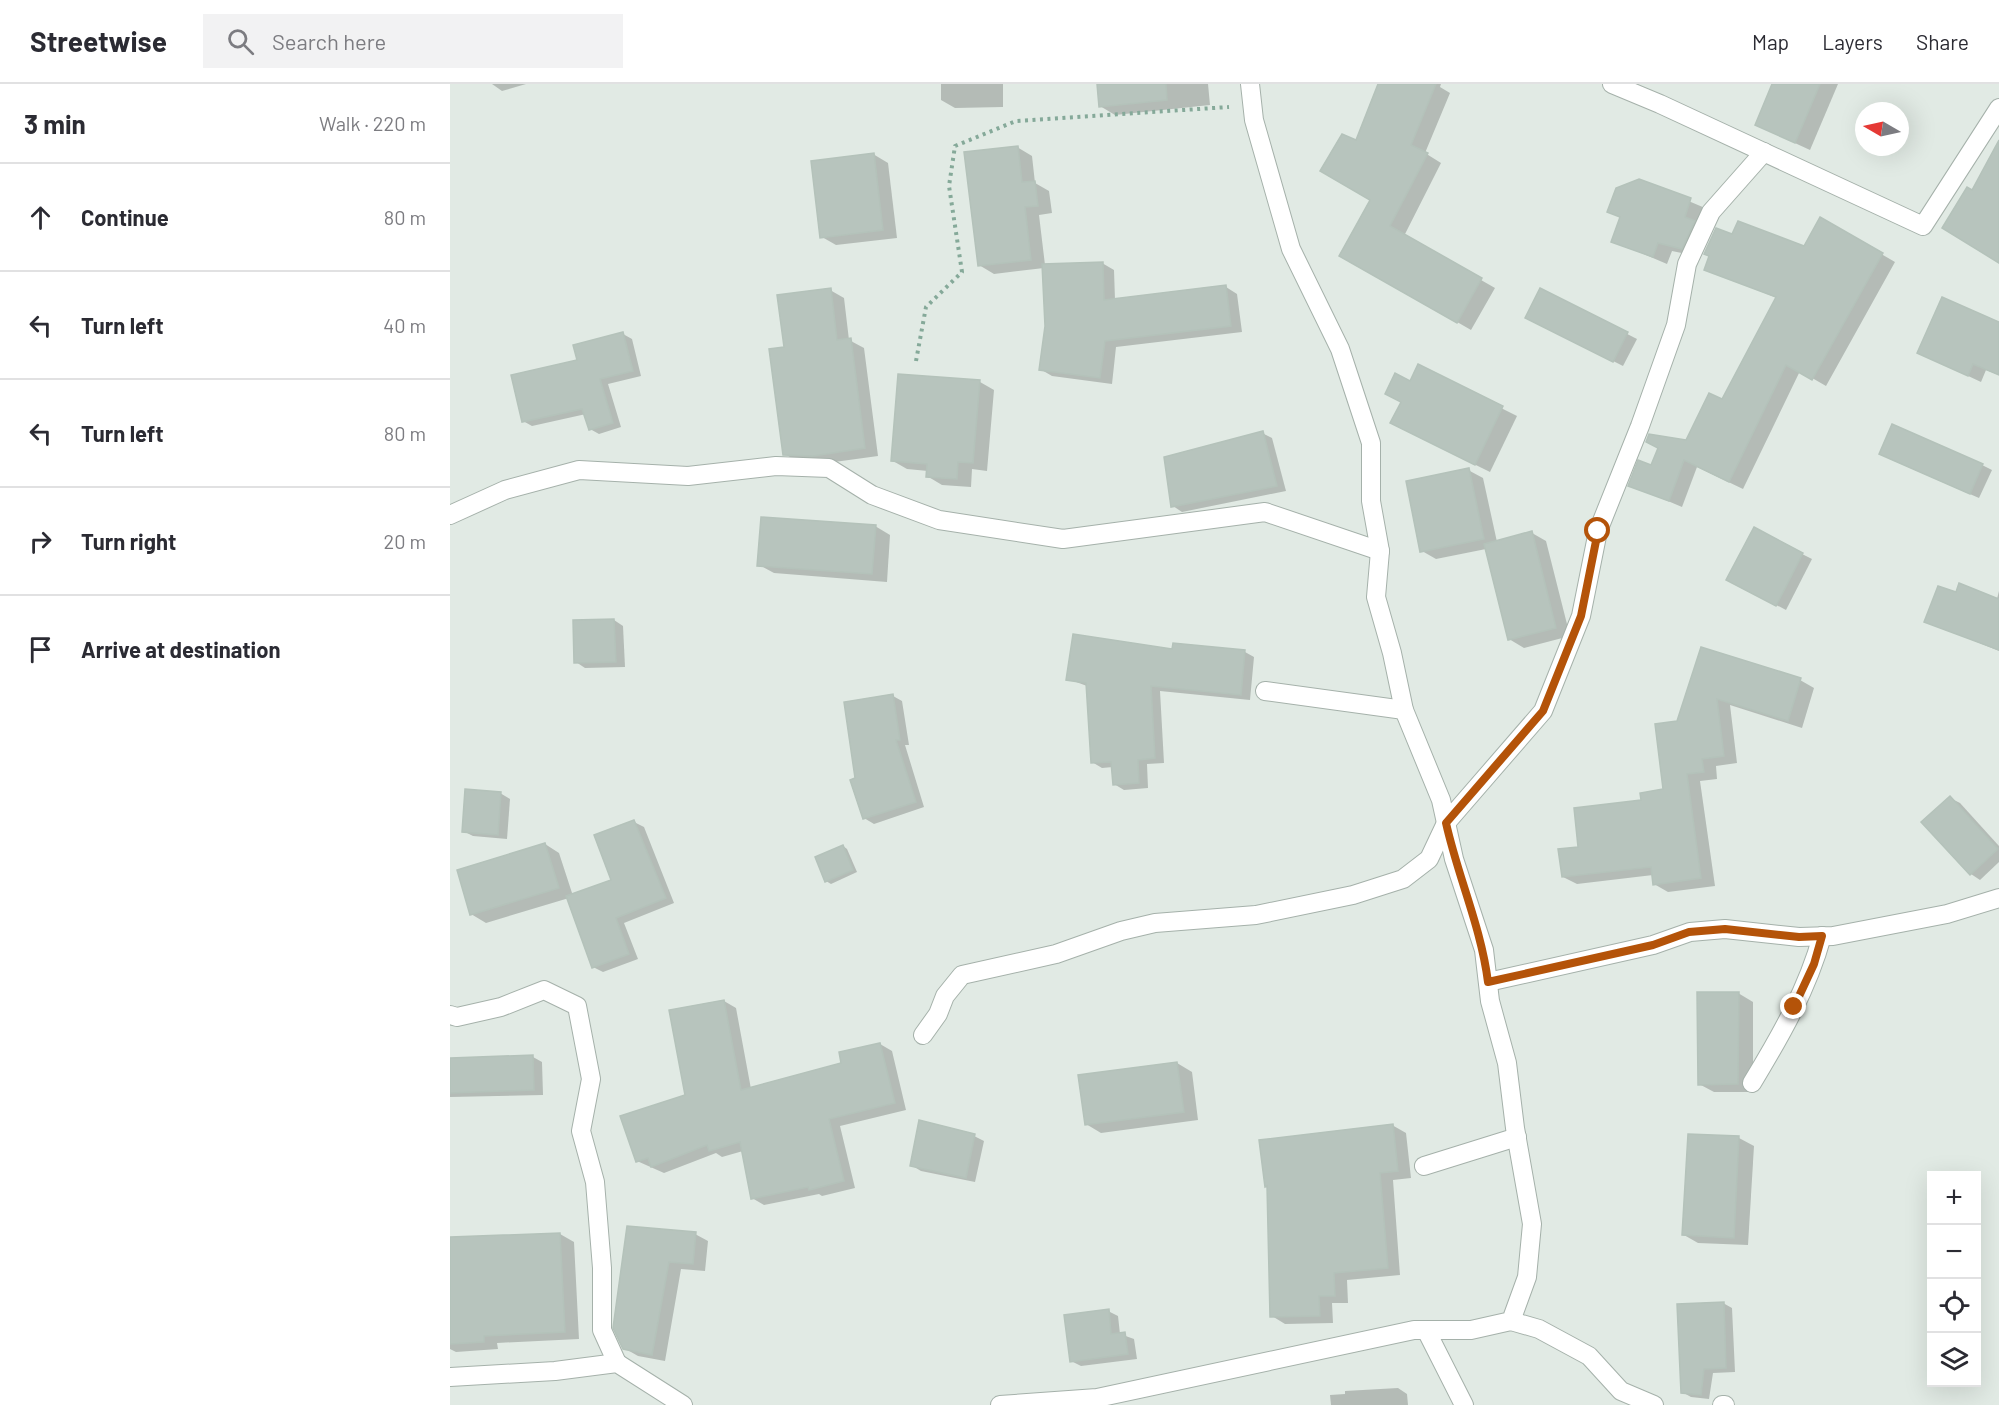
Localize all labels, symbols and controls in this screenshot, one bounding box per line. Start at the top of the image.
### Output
search box [203,14,623,68]
text: Streetwise [30,24,167,58]
icon: search [224,25,257,58]
text: Search here [272,28,386,54]
text: Map [1752,29,1789,54]
text: Layers [1822,29,1883,54]
text: Share [1916,29,1969,54]
north arrow [1855,102,1909,156]
text: 3 min [24,108,86,139]
text: Walk · 220 m [319,111,426,135]
icon: ahead [24,201,57,234]
text: Continue [81,204,169,230]
text: 80 m [384,205,426,229]
icon: left [24,309,57,342]
text: Turn left [81,312,164,338]
text: 40 m [383,313,426,337]
icon: left [24,417,57,450]
text: Turn left [81,420,164,446]
text: 80 m [384,421,426,445]
route start [1584,517,1610,543]
icon: right [24,525,57,558]
text: Turn right [81,528,176,554]
text: 20 m [383,529,426,553]
icon: arrive [24,633,57,666]
text: Arrive at destination [81,636,280,662]
route end [1780,993,1806,1019]
map controls [1927,1171,1981,1387]
button: + [1927,1171,1981,1225]
button: − [1927,1225,1981,1279]
button: locate [1927,1279,1981,1333]
button: layers [1927,1333,1981,1387]

